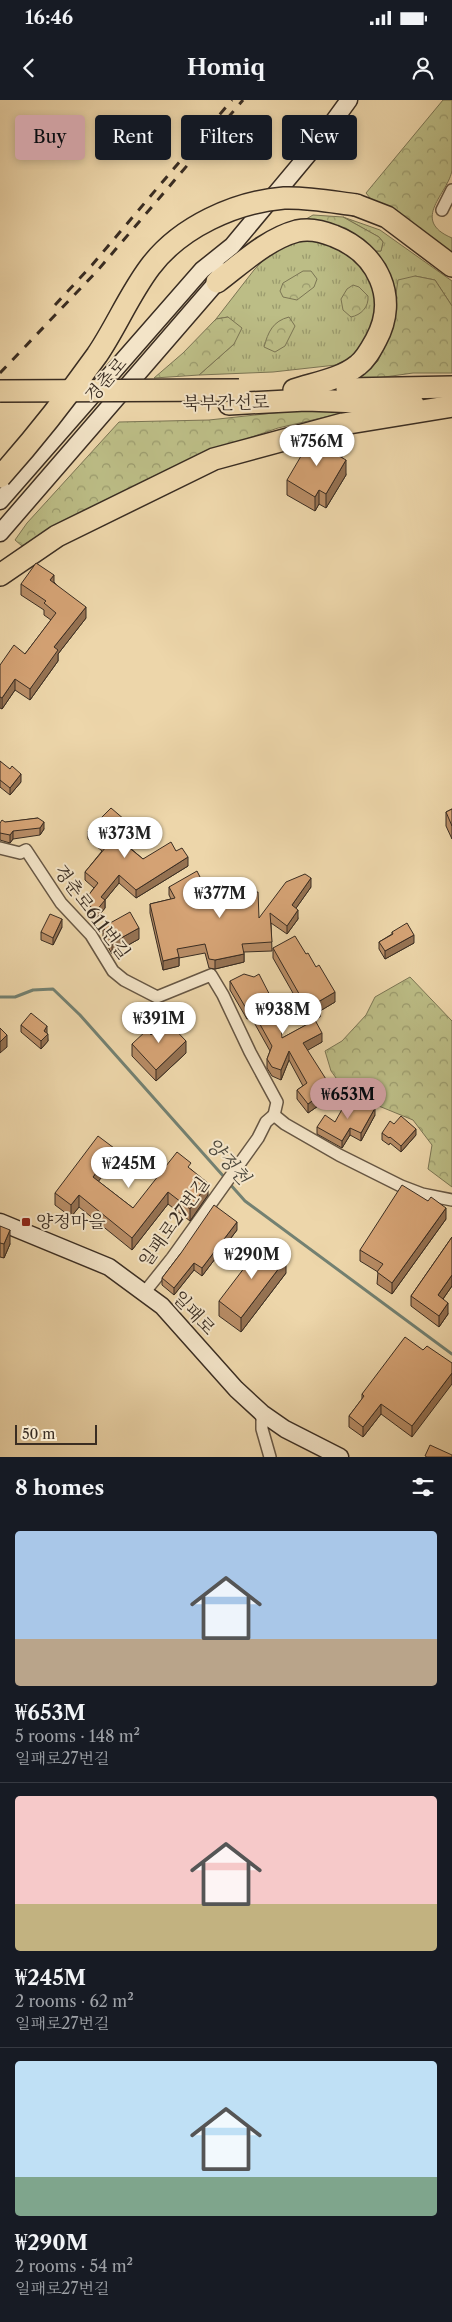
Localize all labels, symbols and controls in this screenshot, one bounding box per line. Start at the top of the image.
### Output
text: 16:46 [25,6,73,29]
icon: back [15,54,43,82]
text: Homiq [187,54,265,81]
icon: person [409,54,437,82]
chip: Buy [15,115,85,160]
chip: Rent [95,115,171,160]
chip: Filters [181,115,272,160]
chip: New [282,115,357,160]
street label: 경춘로 [81,353,131,407]
street label: 북부간선로 [182,391,270,415]
pin: ₩756M [282,424,352,467]
text: ₩756M [291,431,344,451]
pin: ₩373M [90,816,160,859]
text: ₩373M [99,823,151,843]
street label: 경춘로611번길 [49,860,135,964]
pin: ₩377M [185,876,255,919]
text: ₩377M [194,883,246,903]
pin: ₩938M [248,992,318,1035]
text: ₩938M [256,999,310,1019]
pin: ₩391M [124,1002,194,1044]
text: ₩391M [133,1008,185,1028]
pin: ₩653M [313,1078,383,1120]
text: ₩653M [321,1084,375,1104]
water label: 양정천 [201,1133,256,1190]
pin: ₩245M [94,1146,164,1189]
text: ₩245M [102,1153,156,1173]
street label: 일패로27번길 [134,1173,214,1271]
place label: 양정마을 [36,1211,106,1233]
marker: 양정마을 [20,1216,32,1228]
pin: ₩290M [217,1238,287,1280]
text: ₩290M [224,1244,280,1264]
street label: 일패로 [168,1286,220,1340]
scale bar [15,1422,98,1445]
text: 50 m [22,1425,55,1443]
icon: filters [409,1473,437,1501]
text: 8 homes [15,1475,104,1500]
icon: home [181,1563,271,1653]
text: ₩653M [15,1700,86,1725]
text: 5 rooms · 148 m² [15,1726,140,1746]
text: 일패로27번길 [15,1748,109,1768]
icon: home [181,1829,271,1919]
text: ₩245M [15,1965,86,1990]
text: 2 rooms · 62 m² [15,1991,134,2011]
text: 일패로27번길 [15,2013,109,2033]
icon: home [181,2094,271,2184]
text: ₩290M [15,2230,88,2255]
text: 2 rooms · 54 m² [15,2256,133,2276]
text: 일패로27번길 [15,2278,109,2298]

